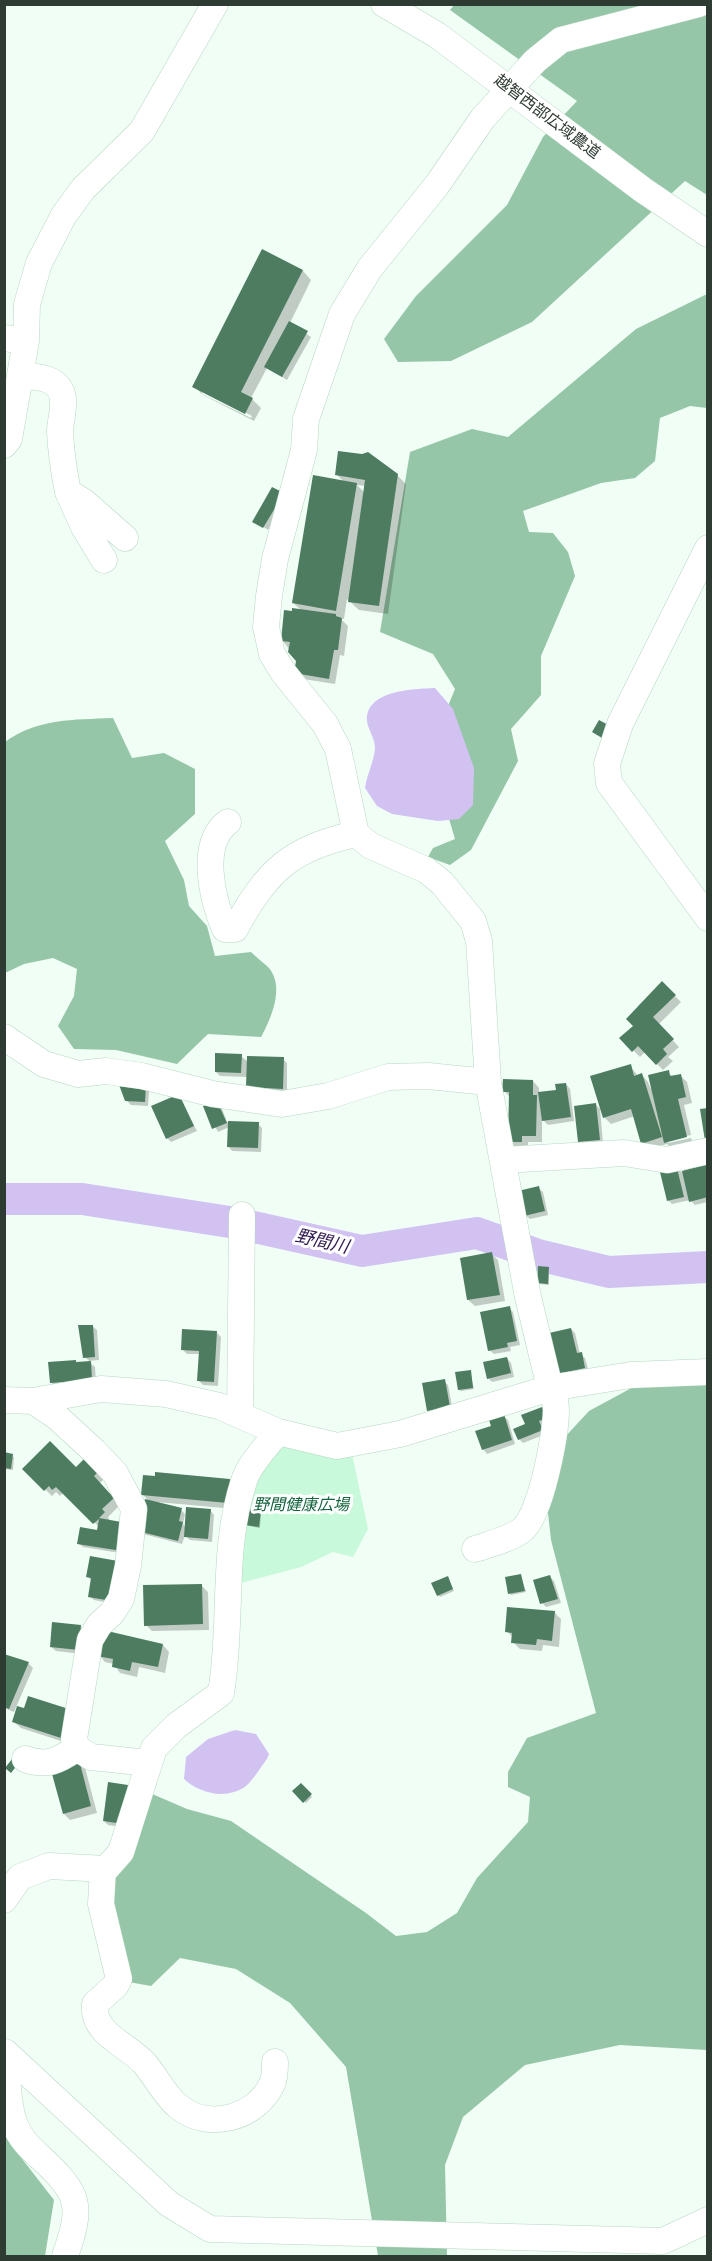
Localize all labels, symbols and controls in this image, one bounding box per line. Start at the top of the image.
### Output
street label: 越智西部広域農道 [490,71,604,163]
water label: 野間川 [293,1225,351,1259]
park label: 野間健康広場 [253,1495,349,1515]

